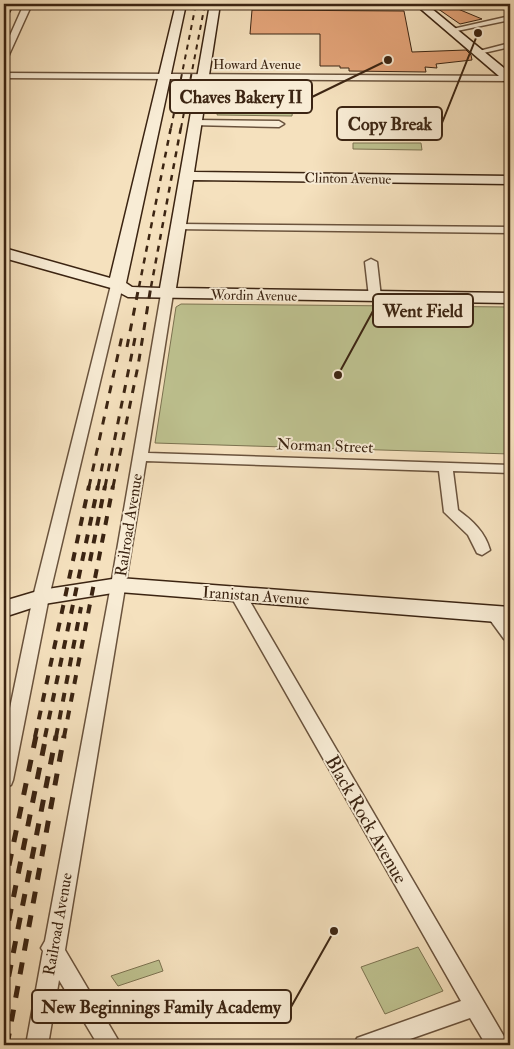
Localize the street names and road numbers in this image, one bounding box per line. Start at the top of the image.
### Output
street label: Howard Avenue [213,56,301,73]
street label: Clinton Avenue [305,169,392,188]
street label: Wordin Avenue [210,286,297,305]
street label: Norman Street [276,434,374,458]
street label: Railroad Avenue [111,472,147,578]
street label: Iranistan Avenue [202,582,310,610]
street label: Black Rock Avenue [320,751,413,888]
street label: Railroad Avenue [39,871,77,977]

